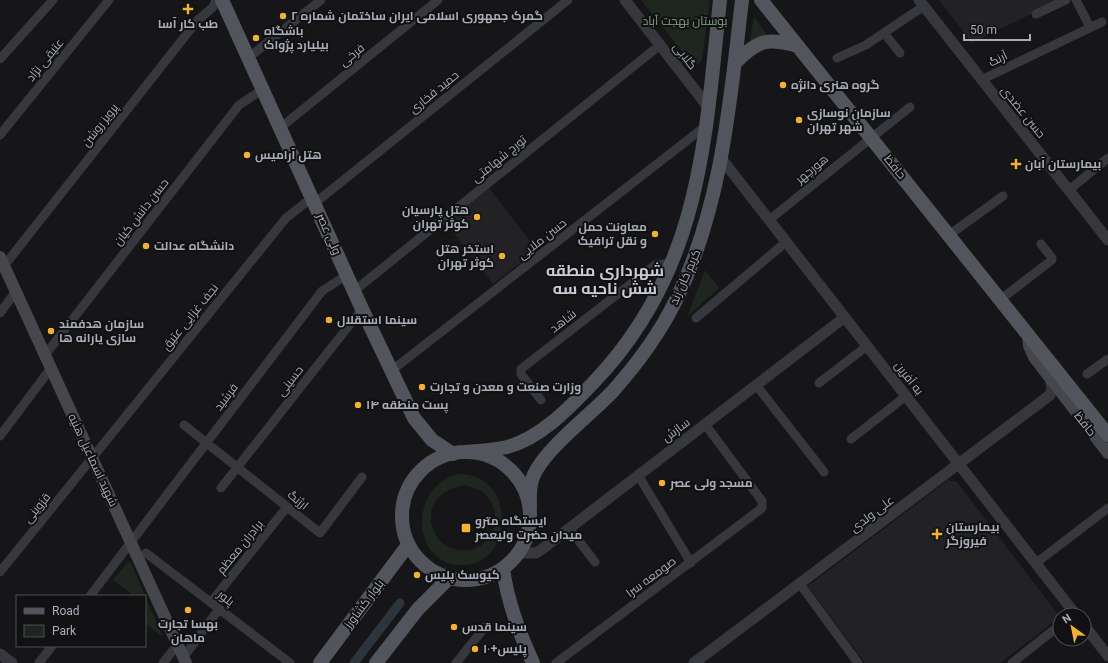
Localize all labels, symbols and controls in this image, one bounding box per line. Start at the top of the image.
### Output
marker: طب کار آسا [182,3,194,15]
place label: گمرک جمهوری اسلامی ایران ساختمان شماره ۲ [291,9,543,24]
marker: گمرک جمهوری اسلامی ایران ساختمان شماره ۲ [278,11,288,21]
park label: بوستان بهجت آباد [642,14,728,28]
scale bar [964,16,1030,42]
place label: طب کار آسا [158,17,218,32]
text: 50 m [970,23,997,37]
place label: باشگاه بیلیارد پژواک [264,24,329,54]
marker: باشگاه بیلیارد پژواک [251,33,261,43]
street label: عتیقی نژاد [23,36,67,84]
street label: گلابی [670,40,700,72]
street label: فرخی [337,41,367,69]
street label: آرنگ [986,48,1010,70]
street label: حمید فخاری [406,68,462,116]
place label: گروه هنری دانژه [791,78,879,93]
marker: گروه هنری دانژه [778,80,788,90]
street label: حسن عضدی [998,83,1048,141]
street label: پرویز روشن [79,100,123,151]
place label: سازمان نوسازی شهر تهران [807,106,891,135]
marker: سازمان نوسازی شهر تهران [794,115,804,125]
street label: تورج شهامتی [469,132,530,186]
place label: هتل آرامیس [255,148,322,163]
marker: هتل آرامیس [242,150,252,160]
street label: هورچهر [792,152,832,189]
street label: حافظ [881,152,909,182]
place label: بیمارستان آبان [1025,157,1101,172]
marker: بیمارستان آبان [1010,158,1022,170]
street label: حسن دانش کیان [111,176,171,248]
place label: هتل پارسیان کوثر تهران [402,203,469,232]
street label: ولی عصر [313,210,344,257]
marker: هتل پارسیان کوثر تهران [472,212,482,222]
street label: حسن ملایی [515,216,569,262]
place label: معاونت حمل و نقل ترافیک [578,220,647,249]
marker: معاونت حمل و نقل ترافیک [650,229,660,239]
place label: دانشگاه عدالت [154,239,234,253]
marker: دانشگاه عدالت [141,241,151,251]
place label: استخر هتل کوثر تهران [436,242,494,271]
street label: کریم خان زند [667,247,704,307]
marker: استخر هتل کوثر تهران [497,251,507,261]
district label: شهرداری منطقه شش ناحیه سه [546,261,664,298]
street label: نجف غزایی عتیق [159,281,221,353]
street label: شاهد [547,306,579,336]
place label: سینما استقلال [337,313,417,328]
marker: سینما استقلال [324,315,334,325]
place label: سازمان هدفمند سازی یارانه ها [59,317,144,346]
marker: سازمان هدفمند سازی یارانه ها [46,326,56,336]
street label: به آفرین [892,358,926,398]
street label: حسینی [274,363,306,399]
place label: وزارت صنعت و معدن و تجارت [430,380,581,395]
street label: فرشید [211,381,241,413]
marker: وزارت صنعت و معدن و تجارت [417,382,427,392]
place label: پست منطقه ۱۴ [366,398,449,414]
marker: پست منطقه ۱۴ [353,400,363,410]
street label: حافظ [1071,409,1099,439]
street label: شهید اسماعیل هنیه [65,411,121,509]
street label: سازش [659,415,693,445]
place label: مسجد ولی عصر [669,476,753,491]
marker: مسجد ولی عصر [657,478,667,488]
street label: ارژنگ [285,487,311,513]
street label: قزوینی [21,490,53,526]
street label: علی ولدی [847,493,897,535]
place label: ایستگاه مترو میدان حضرت ولیعصر [474,514,582,543]
street label: برادران معظم [214,517,267,577]
place label: بیمارستان فیروزگر [945,520,999,549]
marker: ایستگاه مترو میدان حضرت ولیعصر [460,522,472,534]
marker: بیمارستان فیروزگر [931,528,943,540]
street label: صومعه سرا [623,554,679,600]
place label: کیوسک پلیس [425,568,500,584]
marker: کیوسک پلیس [412,570,422,580]
street label: بلوار کشاورز [341,577,387,632]
street label: پلور [213,587,238,611]
legend [16,595,146,647]
text: Road [52,604,80,618]
marker: بهسا تجارت ماهان [183,605,193,615]
north arrow [1052,607,1092,647]
text: N [1060,611,1074,627]
place label: بهسا تجارت ماهان [158,617,218,646]
place label: سینما قدس [462,620,527,635]
marker: سینما قدس [449,622,459,632]
text: Park [52,624,77,638]
place label: پلیس+۱۰ [483,642,528,658]
marker: پلیس+۱۰ [470,644,480,654]

